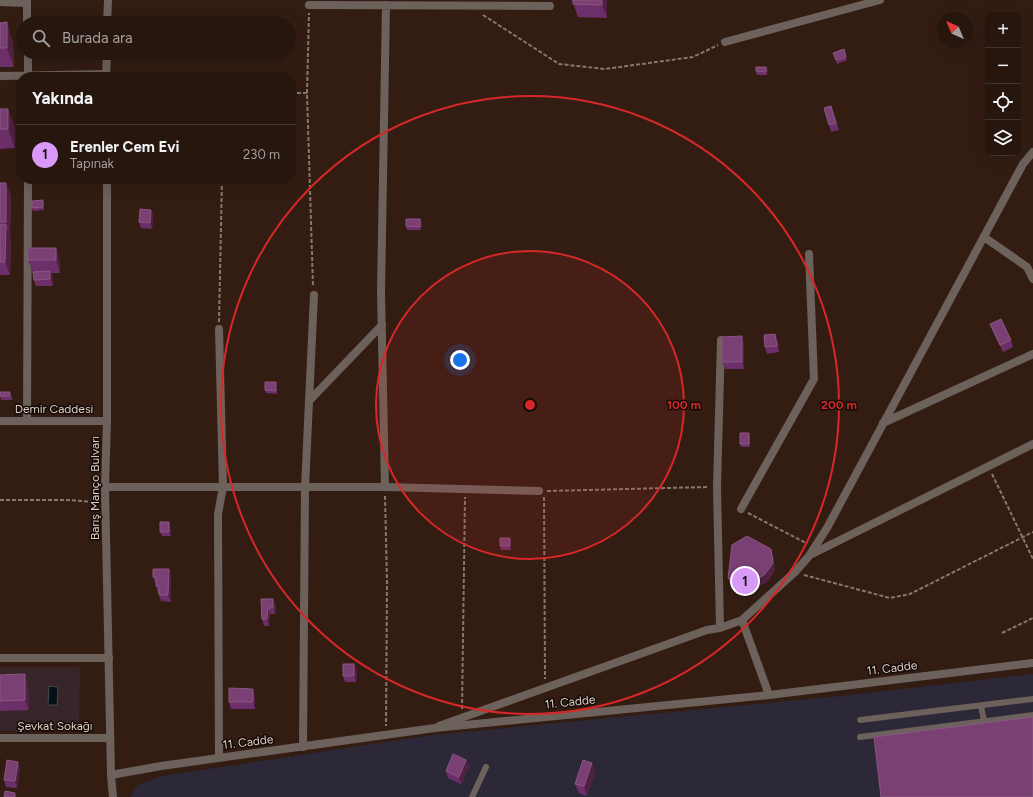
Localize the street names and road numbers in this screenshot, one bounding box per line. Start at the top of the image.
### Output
street label: Demir Caddesi [15,402,93,416]
street label: Barış Manço Bulvarı [88,436,102,540]
street label: 11. Cadde [866,658,918,678]
street label: 11. Cadde [544,692,596,712]
street label: Şevkat Sokağı [17,719,93,733]
street label: 11. Cadde [222,732,274,752]

